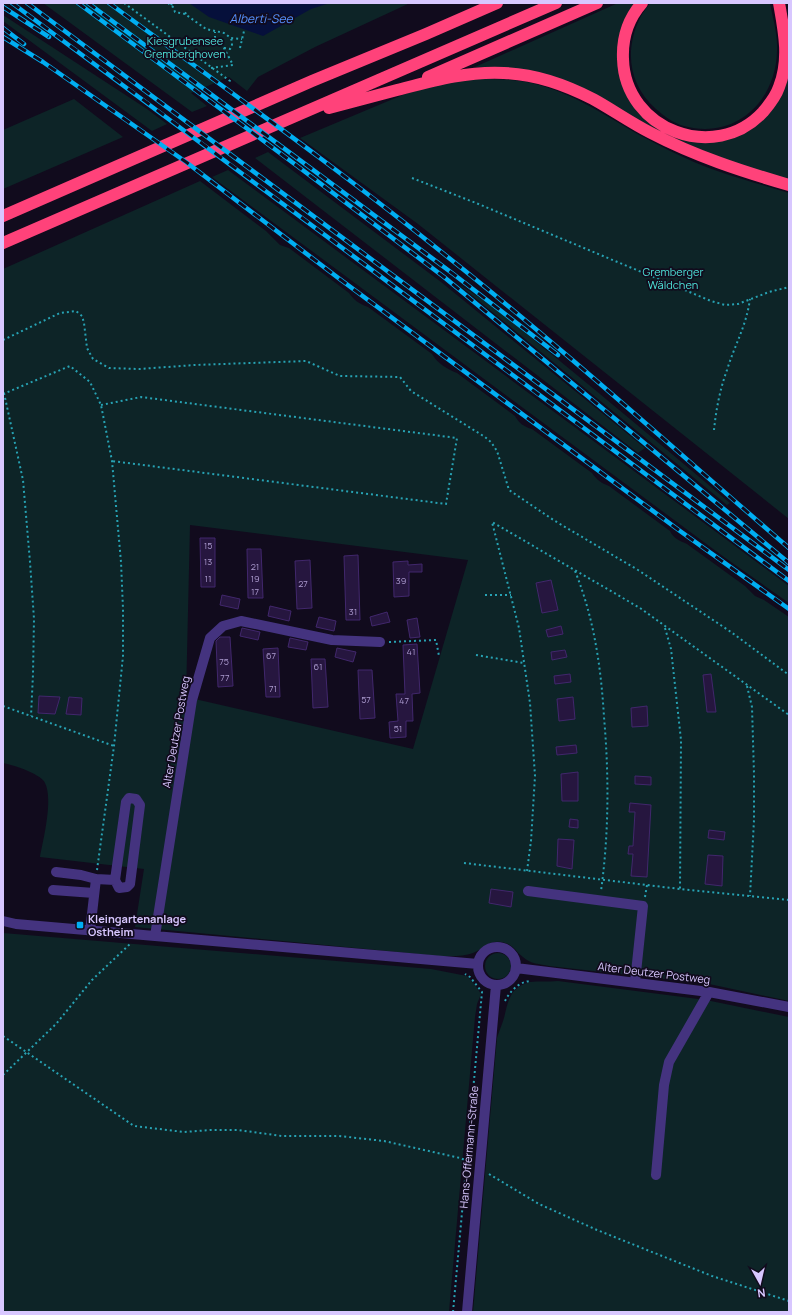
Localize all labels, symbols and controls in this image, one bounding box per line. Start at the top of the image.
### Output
water label: Alberti-See [230,10,293,27]
park label: Kiesgrubensee Gremberghoven [144,33,226,61]
park label: Gremberger Wäldchen [643,264,703,292]
house number: 15 [204,539,212,552]
house number: 13 [204,555,212,568]
house number: 21 [251,560,259,573]
house number: 11 [204,572,212,585]
house number: 19 [250,572,260,585]
house number: 39 [396,574,406,587]
house number: 27 [298,577,308,590]
house number: 17 [251,585,259,598]
house number: 31 [349,605,357,618]
house number: 41 [407,645,415,658]
house number: 67 [266,649,277,662]
house number: 75 [219,655,229,668]
house number: 61 [314,660,322,673]
house number: 77 [220,671,230,684]
street label: Alter Deutzer Postweg [158,675,193,789]
house number: 71 [269,682,277,695]
house number: 57 [361,693,371,706]
house number: 47 [399,694,409,707]
house number: 51 [394,722,402,735]
place label: Kleingartenanlage Ostheim [88,911,187,939]
marker: Kleingartenanlage Ostheim [75,920,85,930]
street label: Alter Deutzer Postweg [597,958,711,987]
street label: Hans-Offermann-Straße [456,1084,481,1209]
north arrow [740,1263,780,1303]
text: N [756,1285,766,1301]

